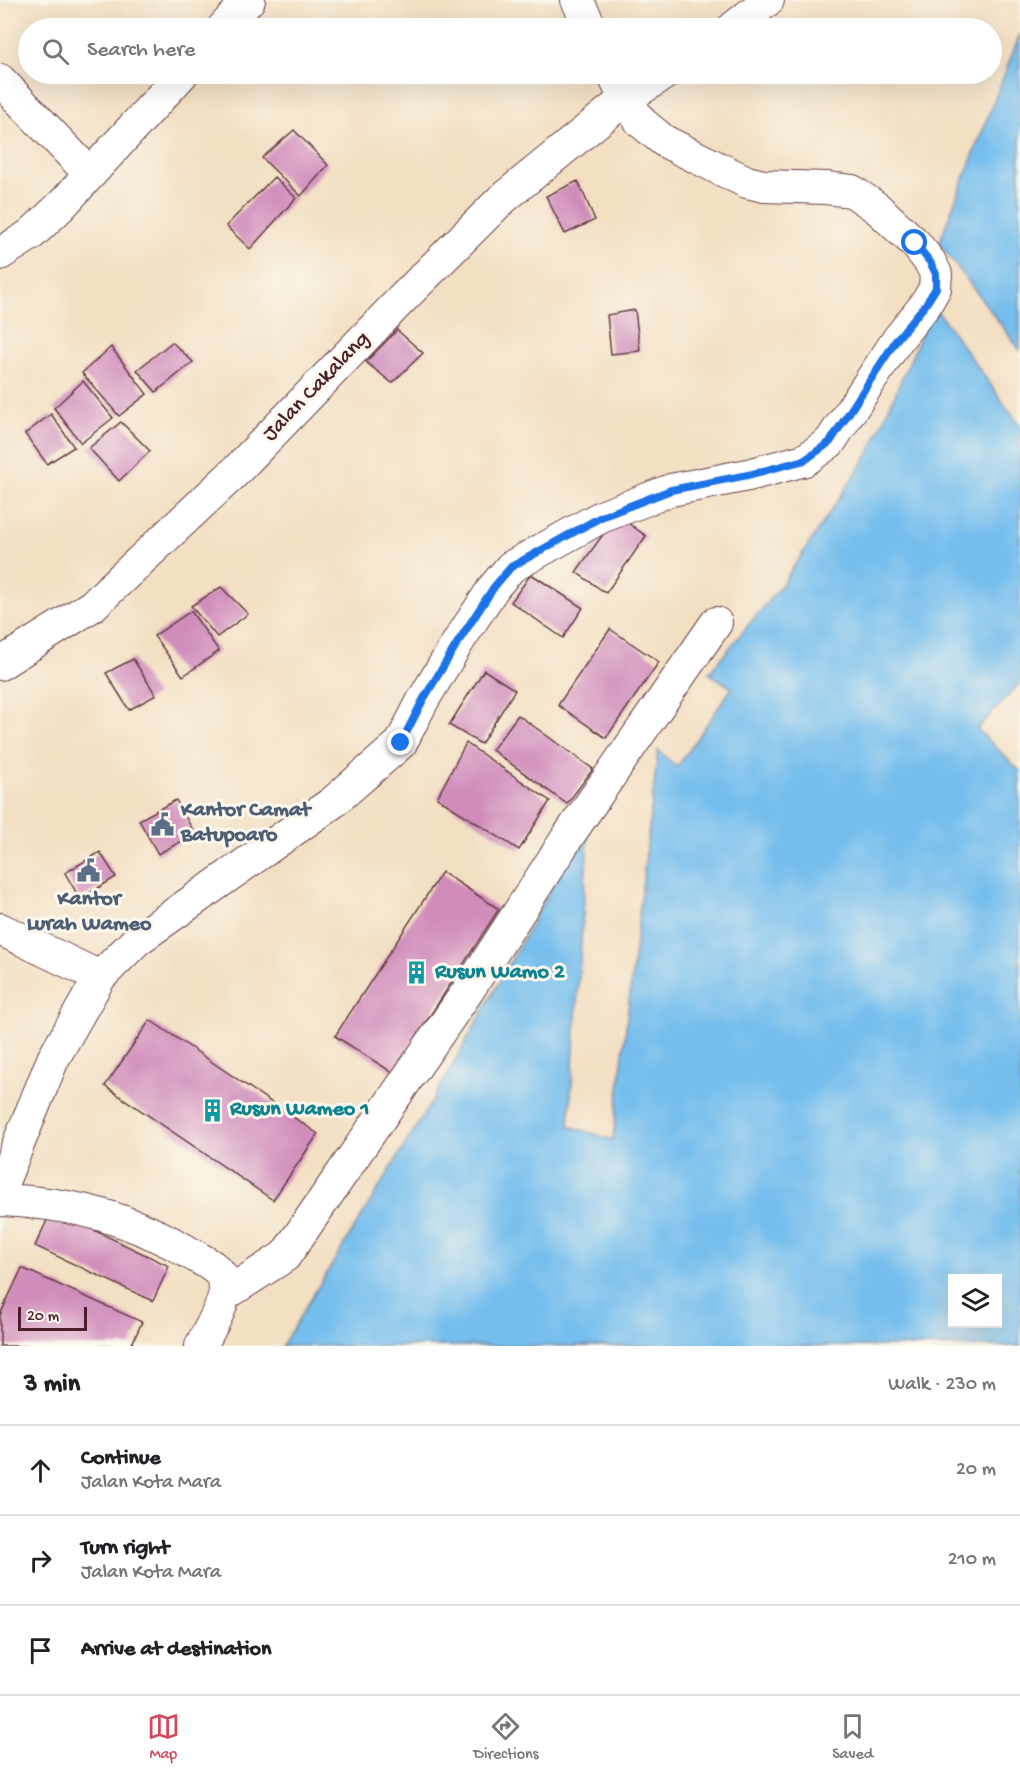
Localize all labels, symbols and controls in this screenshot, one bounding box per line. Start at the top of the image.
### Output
search box [18,18,1002,84]
icon: search [39,35,72,68]
text: Search here [87,38,195,64]
route start [901,229,927,255]
street label: Jalan Cakalang [258,327,376,447]
route end [387,729,413,755]
place label: Kantor Camat Batupoaro [180,798,312,849]
public building icon: Kantor Camat Batupoaro [150,811,176,837]
public building icon: Kantor Lurah Wameo [76,858,102,884]
place label: Kantor Lurah Wameo [27,887,152,938]
building icon: Rusun Wamo 2 [404,960,430,986]
place label: Rusun Wamo 2 [434,960,565,986]
building icon: Rusun Wameo 1 [199,1097,225,1123]
place label: Rusun Wameo 1 [229,1097,369,1123]
map controls [948,1274,1002,1328]
button: layers [948,1274,1002,1328]
scale bar [18,1304,87,1332]
text: 20 m [27,1308,59,1327]
text: 3 min [24,1370,80,1401]
text: Walk · 230 m [888,1374,996,1397]
text: Continue [81,1446,161,1472]
icon: ahead [24,1454,57,1487]
text: 20 m [956,1459,996,1482]
text: Jalan Kota Mara [81,1472,221,1495]
text: Turn right [81,1536,169,1562]
icon: right [24,1544,57,1577]
text: 210 m [948,1549,996,1572]
text: Jalan Kota Mara [81,1562,221,1585]
icon: arrive [24,1634,57,1667]
text: Arrive at destination [81,1637,271,1663]
tab: Map [147,1710,180,1765]
tab: Directions [473,1710,539,1765]
tab: Saved [832,1710,873,1765]

